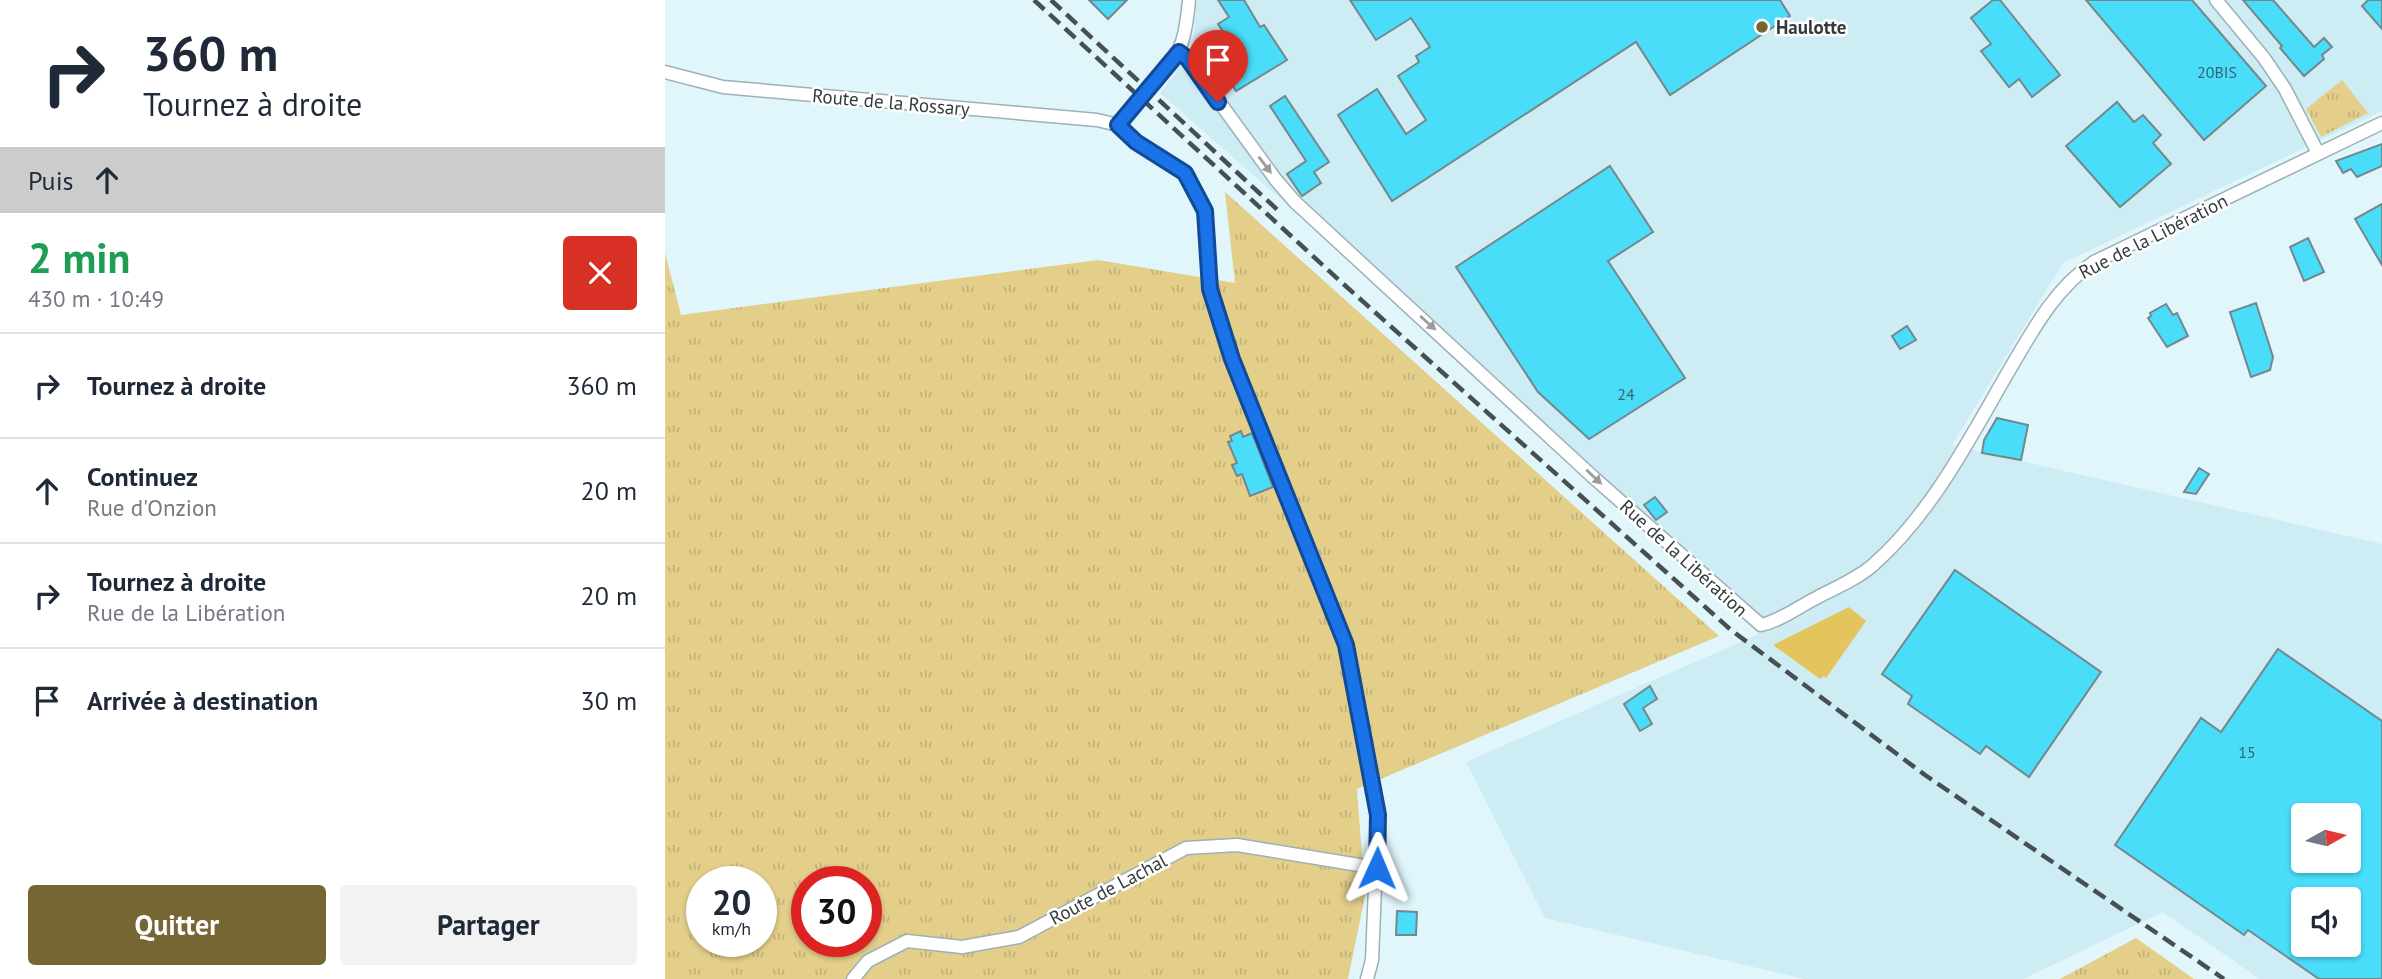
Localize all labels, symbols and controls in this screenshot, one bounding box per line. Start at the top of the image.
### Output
place label: Haulotte [1776,15,1847,39]
marker: Haulotte [1754,19,1770,35]
text: 360 m [143,21,278,85]
icon: right [28,28,119,119]
pin [1188,30,1248,102]
icon: arrive [1199,41,1237,79]
house number: 20BIS [2197,62,2237,82]
text: Tournez à droite [143,83,362,125]
street label: Route de la Rossary [811,83,971,121]
one-way arrow [1257,156,1271,174]
icon: ahead [88,161,126,199]
text: Puis [28,164,74,197]
street label: Rue de la Libération [2075,188,2231,284]
text: 2 min [28,230,130,285]
button: close [563,236,637,310]
text: 430 m · 10:49 [28,284,164,313]
one-way arrow [1419,314,1436,330]
icon: right [28,367,66,405]
text: Tournez à droite [87,369,266,402]
text: 360 m [566,369,637,402]
house number: 24 [1617,384,1635,404]
text: Continuez [87,460,198,493]
one-way arrow [1585,469,1602,485]
icon: ahead [28,472,66,510]
text: 20 m [581,474,637,507]
text: Rue d'Onzion [87,493,217,522]
street label: Rue de la Libération [1615,494,1753,622]
text: Tournez à droite [87,565,266,598]
icon: right [28,577,66,615]
text: 20 m [581,579,637,612]
text: Rue de la Libération [87,598,285,627]
icon: arrive [28,682,66,720]
text: Arrivée à destination [87,684,318,717]
text: 30 m [581,684,637,717]
house number: 15 [2238,742,2256,762]
north arrow [2291,803,2361,873]
map controls [2291,803,2361,957]
position arrow [1340,831,1414,905]
street label: Route de Lachal [1045,848,1171,930]
speed limit sign: 30 [791,866,882,957]
text: 20 [712,879,751,925]
button: Quitter [28,885,326,965]
button: Partager [340,885,637,965]
button: sound [2291,887,2361,957]
text: km/h [712,917,751,940]

